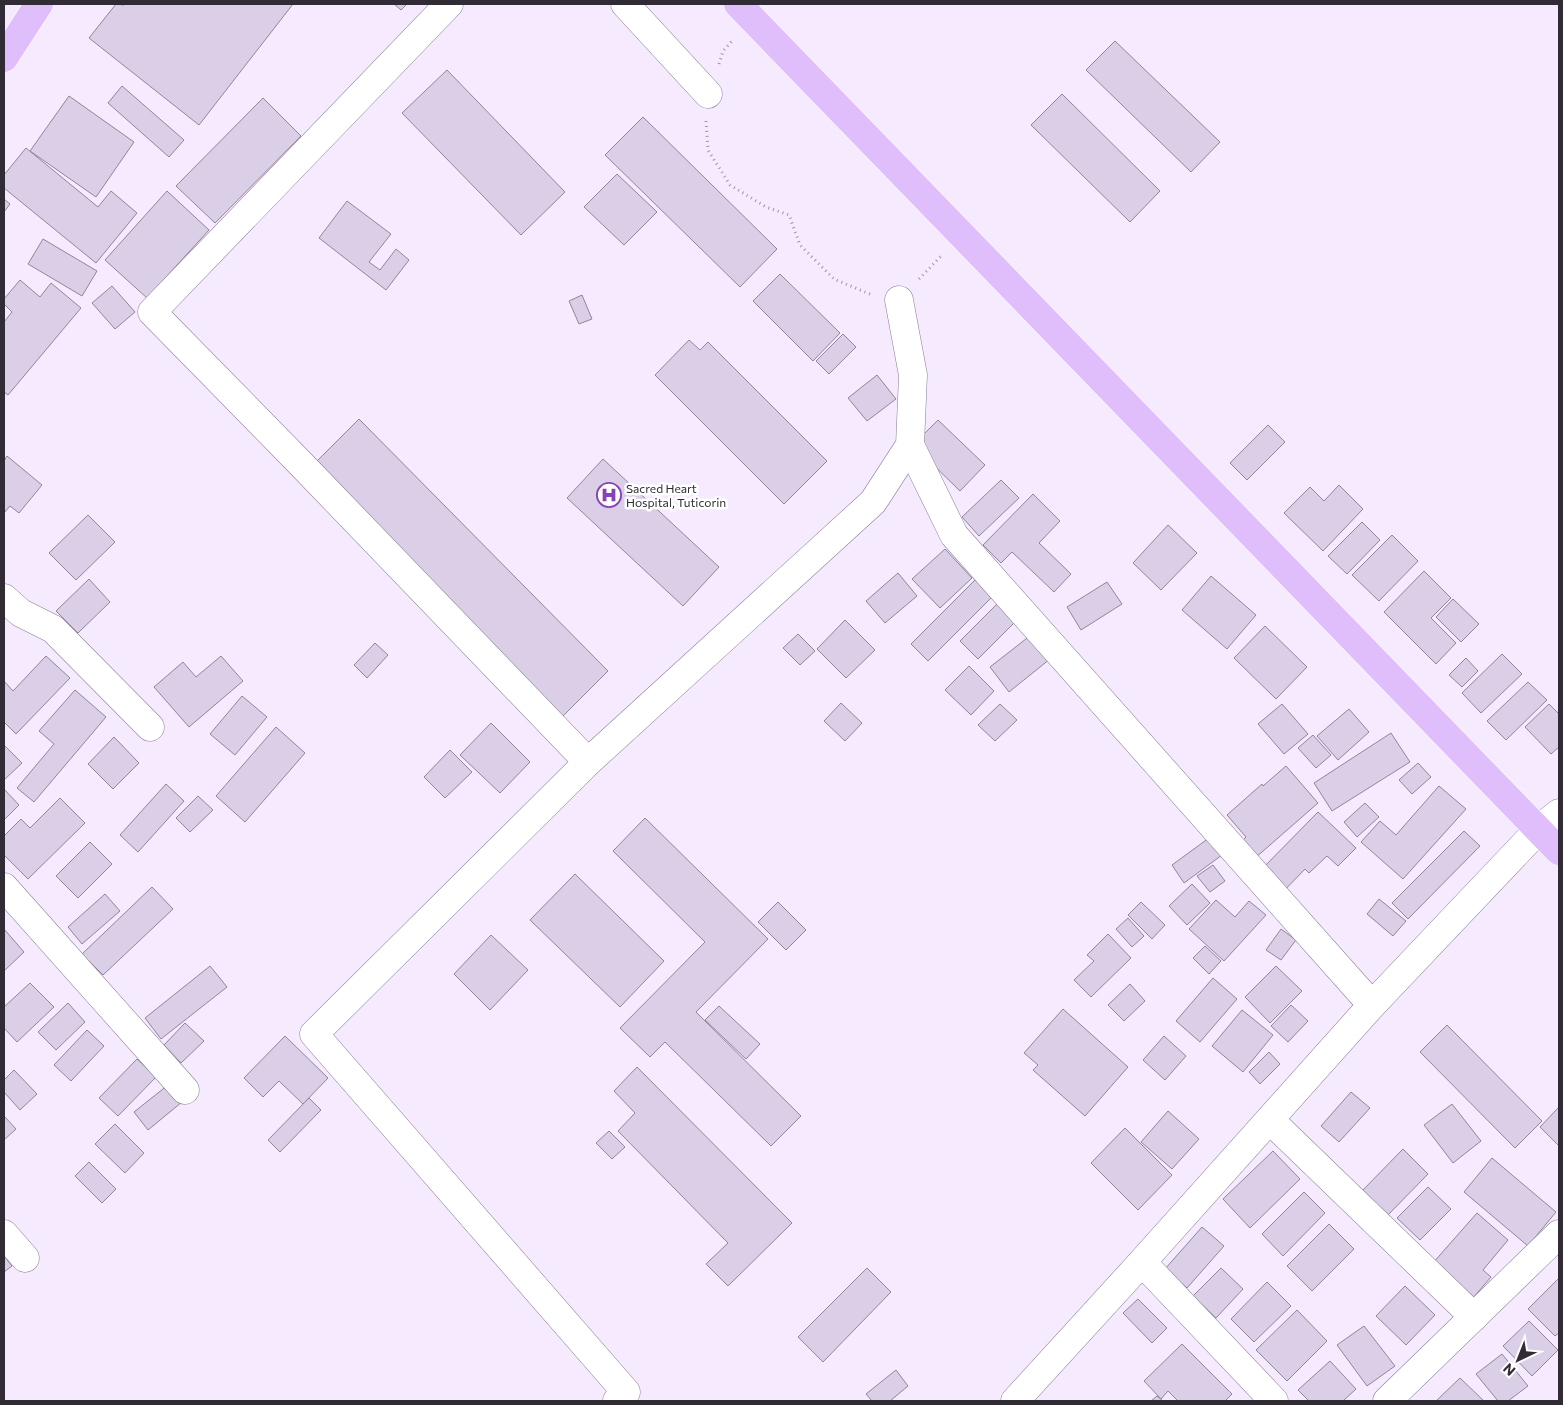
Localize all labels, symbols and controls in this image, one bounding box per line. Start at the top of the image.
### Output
place label: Sacred Heart Hospital, Tuticorin [626,481,726,509]
hospital icon: Sacred Heart Hospital, Tuticorin [596,482,622,508]
north arrow [1493,1335,1543,1385]
text: N [1499,1360,1518,1380]

